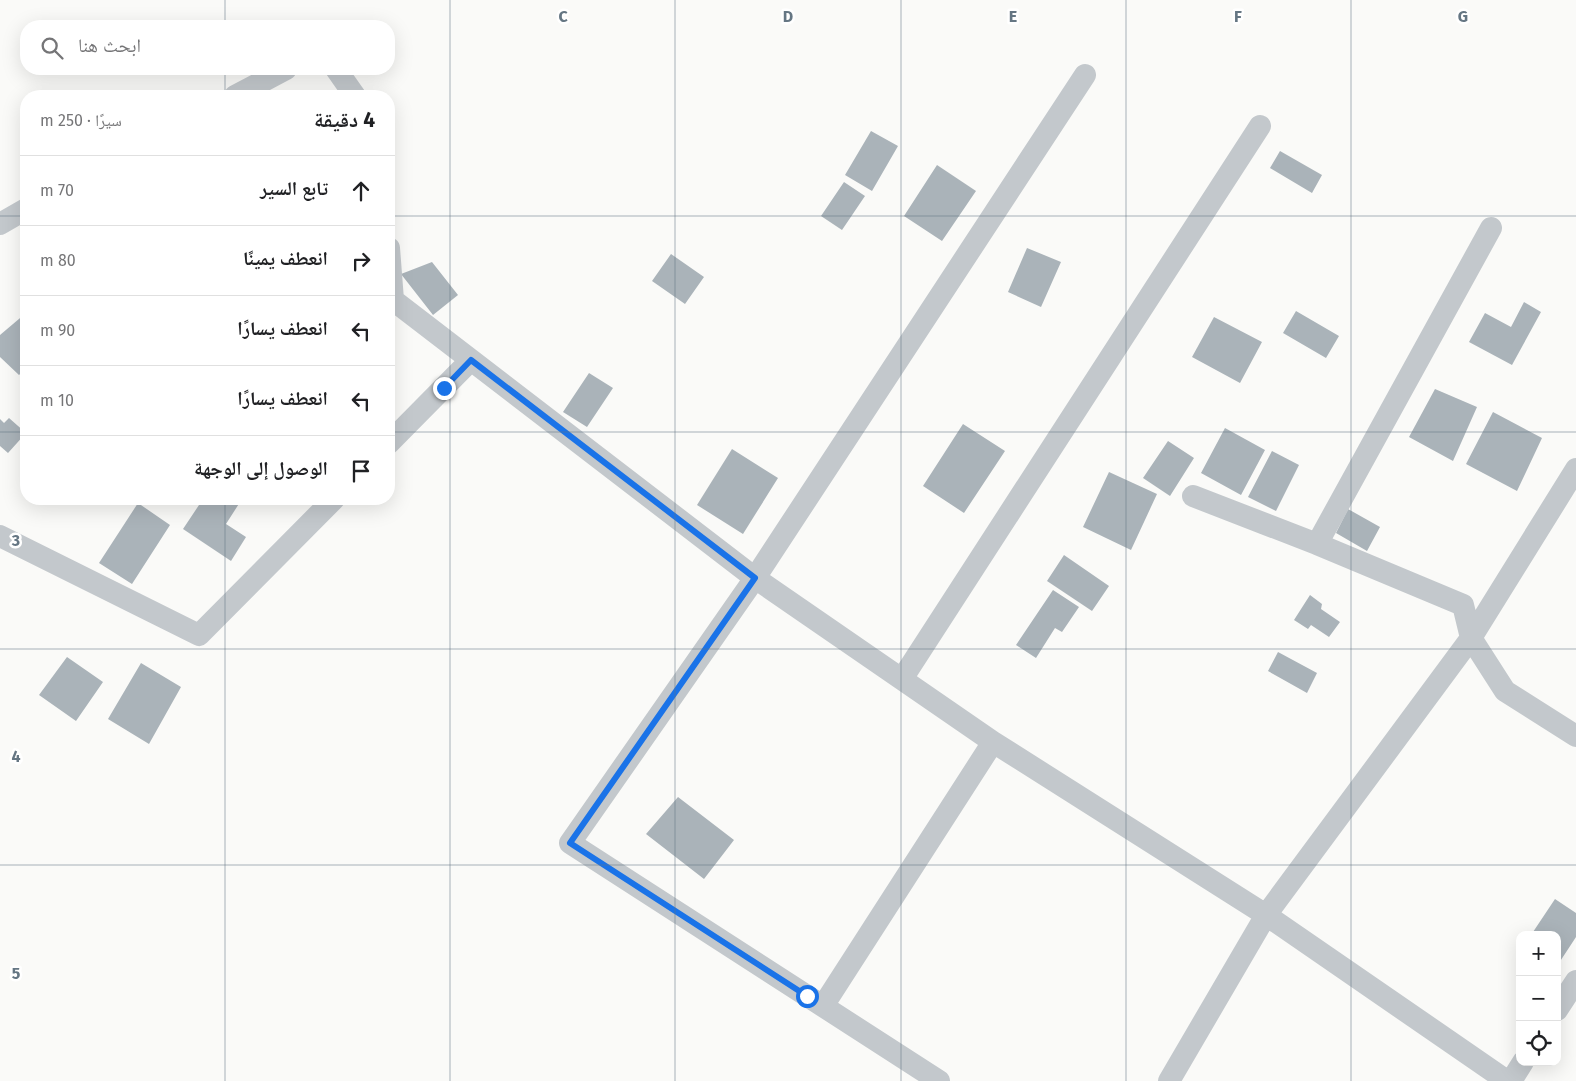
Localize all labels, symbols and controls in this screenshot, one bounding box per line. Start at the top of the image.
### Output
text: C [558,7,568,26]
text: D [783,7,793,26]
text: E [1009,7,1017,26]
text: F [1234,7,1242,26]
text: G [1458,7,1468,26]
search box [20,20,395,75]
icon: search [38,34,66,62]
text: ابحث هنا [78,34,141,57]
text: 4 دقيقة [314,107,375,133]
text: سيرًا · 250 m [40,111,122,130]
text: تابع السير [260,177,328,200]
icon: ahead [347,177,375,205]
text: 70 m [40,181,74,200]
text: انعطف يمينًا [243,247,328,270]
icon: right [347,247,375,275]
text: 80 m [40,251,76,270]
text: انعطف يسارًا [237,317,328,340]
icon: left [347,317,375,345]
text: 90 m [40,321,75,340]
route end [433,377,456,400]
text: انعطف يسارًا [237,387,328,410]
icon: left [347,387,375,415]
text: 10 m [40,391,74,410]
text: الوصول إلى الوجهة [194,457,328,480]
icon: arrive [347,457,375,485]
text: 3 [11,531,20,550]
text: 4 [11,747,21,766]
map controls [1516,931,1561,1066]
button: + [1516,931,1561,976]
text: 5 [12,964,21,983]
button: − [1516,976,1561,1021]
route start [796,985,819,1008]
button: locate [1516,1021,1561,1066]

